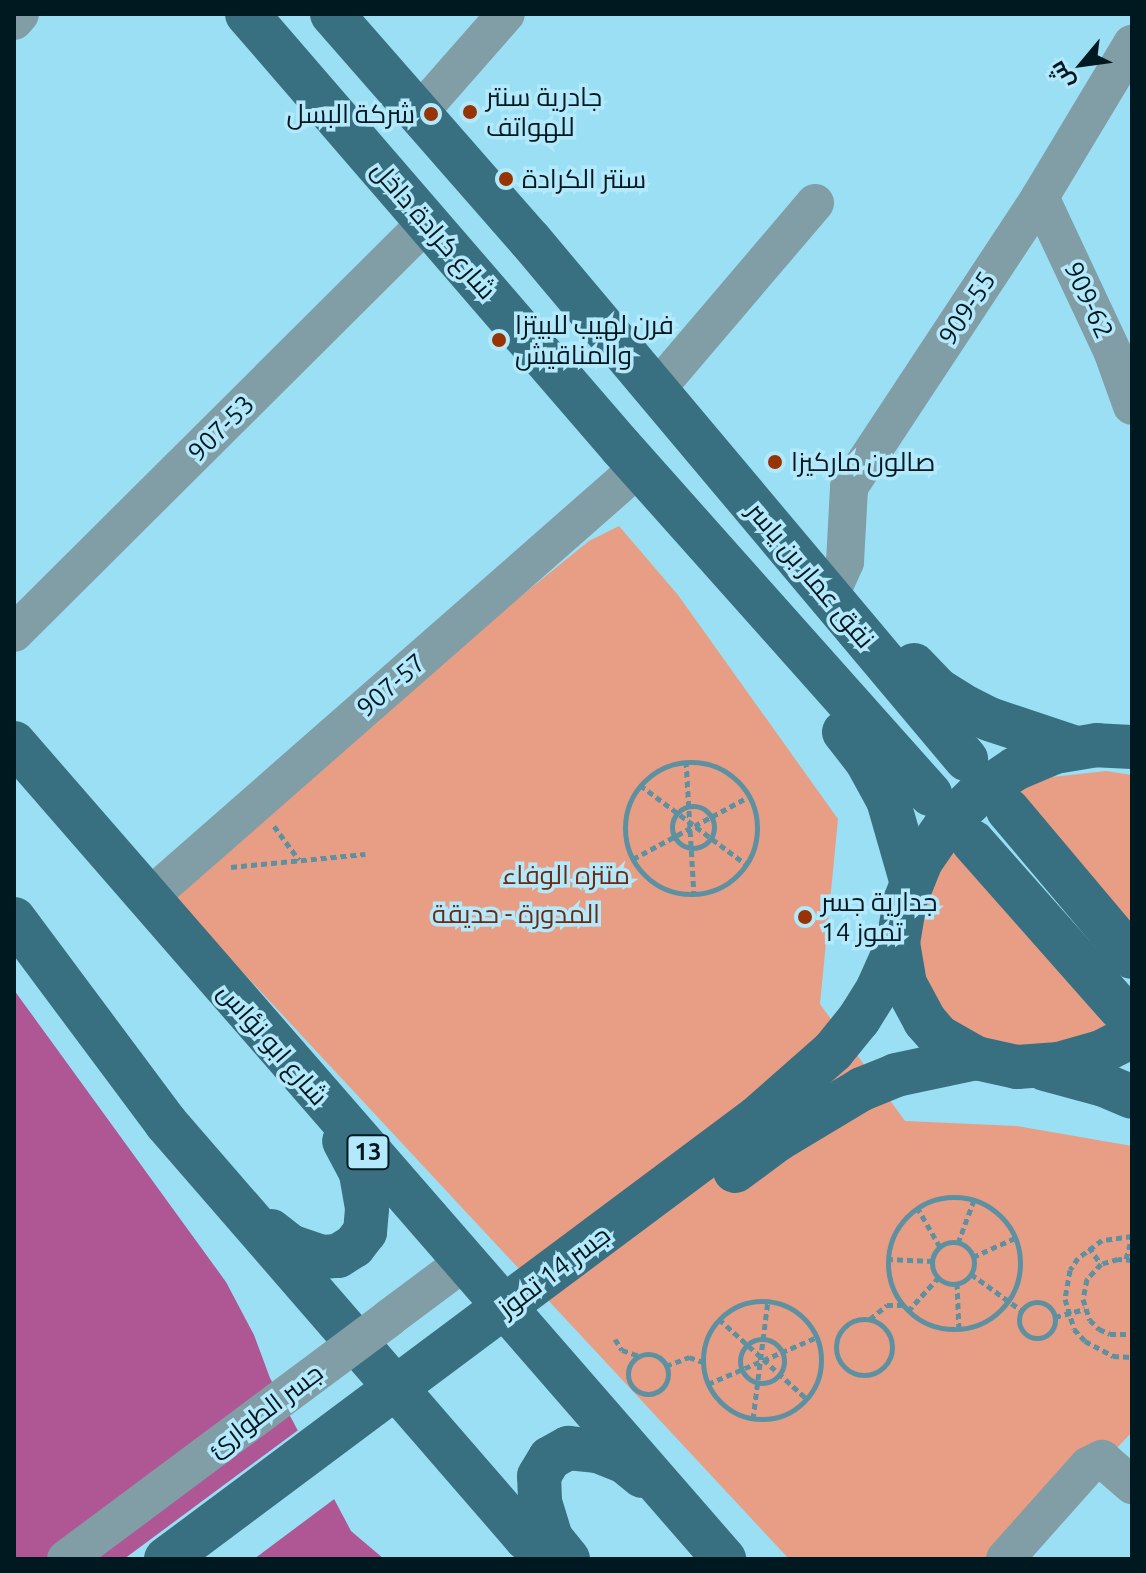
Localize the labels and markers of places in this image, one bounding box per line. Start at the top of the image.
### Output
place label: جادرية سنتر للهواتف [486,81,602,142]
place label: شركة البسل [287,98,415,130]
marker: جادرية سنتر للهواتف [461,103,479,121]
marker: شركة البسل [422,105,440,123]
place label: سنتر الكرادة [522,163,646,195]
marker: سنتر الكرادة [497,170,515,188]
place label: فرن لهيب للبيتزا والمناقيش [515,309,674,370]
marker: فرن لهيب للبيتزا والمناقيش [490,331,508,349]
place label: صالون ماركيزا [791,446,935,478]
marker: صالون ماركيزا [766,453,784,471]
place label: جدارية جسر 14 تموز [821,886,937,948]
marker: جدارية جسر 14 تموز [796,908,814,926]

